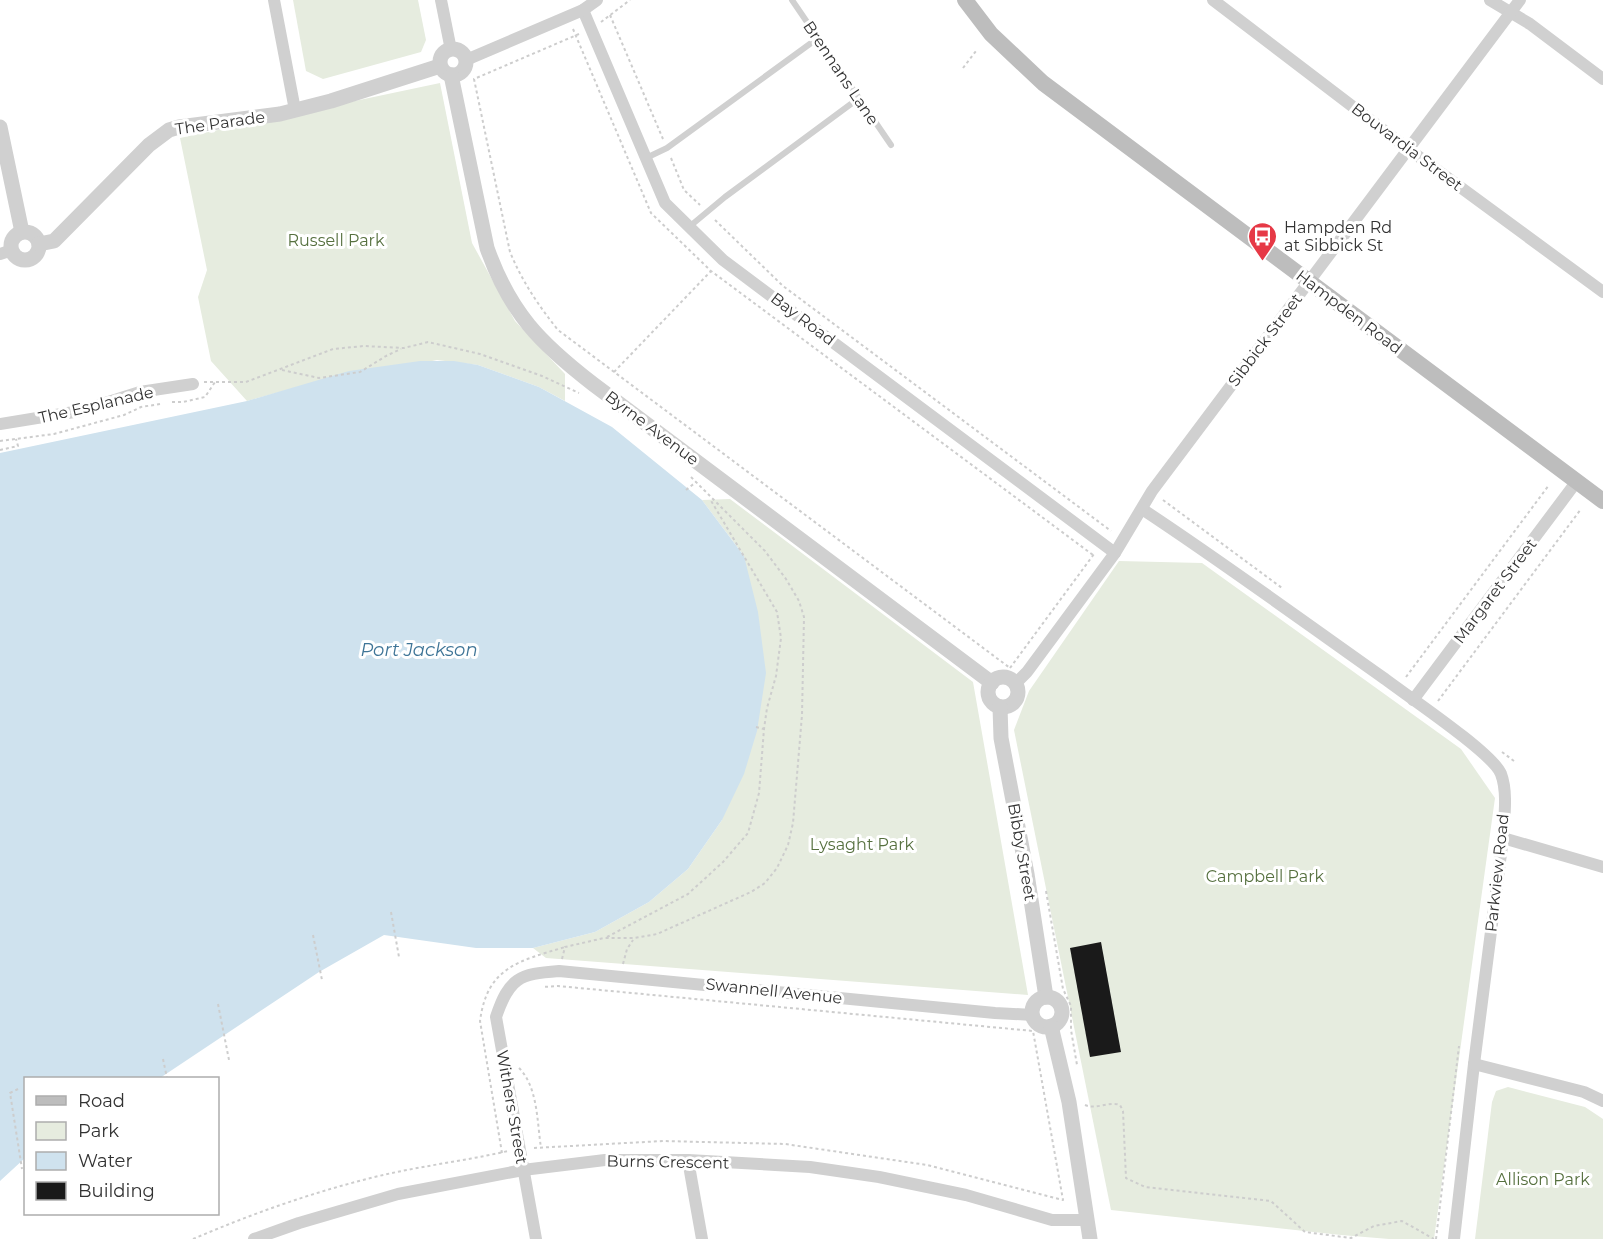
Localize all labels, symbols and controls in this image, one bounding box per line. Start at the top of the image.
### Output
street label: Brennans Lane [799,17,883,129]
street label: Bouvardia Street [1348,99,1467,195]
street label: The Parade [174,107,266,139]
place label: Hampden Rd at Sibbick St [1284,218,1392,255]
bus stop icon: Hampden Rd at Sibbick St [1247,220,1279,262]
park label: Russell Park [288,231,385,250]
street label: Hampden Road [1292,266,1406,358]
street label: Bay Road [767,289,839,349]
street label: Sibbick Street [1224,289,1306,390]
street label: The Esplanade [37,383,155,427]
street label: Byrne Avenue [602,387,702,469]
street label: Margaret Street [1449,534,1541,647]
water label: Port Jackson [360,639,478,661]
street label: Bibby Street [1004,802,1040,903]
street label: Parkview Road [1481,813,1513,933]
park label: Lysaght Park [810,835,915,854]
park label: Campbell Park [1206,867,1325,886]
street label: Swannell Avenue [705,974,843,1008]
street label: Withers Street [493,1049,531,1166]
legend [24,1077,219,1215]
text: Road [78,1090,125,1112]
text: Park [78,1120,119,1142]
text: Water [78,1150,133,1172]
street label: Burns Crescent [606,1151,730,1173]
park label: Allison Park [1496,1170,1590,1189]
text: Building [78,1180,155,1202]

